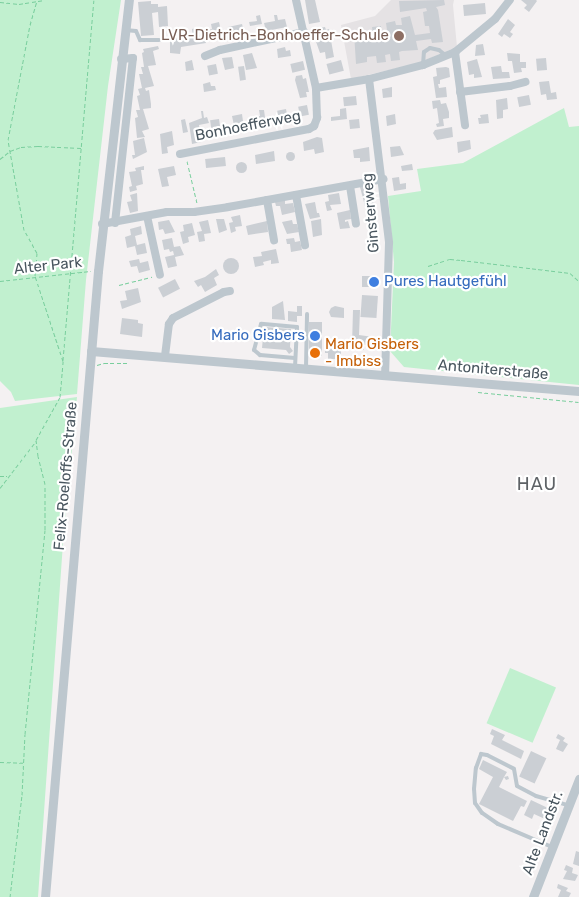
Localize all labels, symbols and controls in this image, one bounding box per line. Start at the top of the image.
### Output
place label: LVR-Dietrich-Bonhoeffer-Schule [161,27,389,45]
marker: LVR-Dietrich-Bonhoeffer-Schule [393,30,405,42]
street label: Bonhoefferweg [194,107,302,145]
street label: Ginsterweg [359,173,383,253]
street label: Alter Park [13,253,83,279]
place label: Pures Hautgefühl [384,273,507,291]
marker: Pures Hautgefühl [368,276,380,288]
place label: Mario Gisbers [211,327,305,345]
marker: Mario Gisbers [309,330,321,342]
place label: Mario Gisbers - Imbiss [325,335,419,370]
marker: Mario Gisbers - Imbiss [309,347,321,359]
street label: Antoniterstraße [437,356,549,384]
street label: Felix-Roeloffs-Straße [51,401,81,551]
district label: HAU [516,473,558,495]
street label: Alte Landstr. [519,788,567,878]

